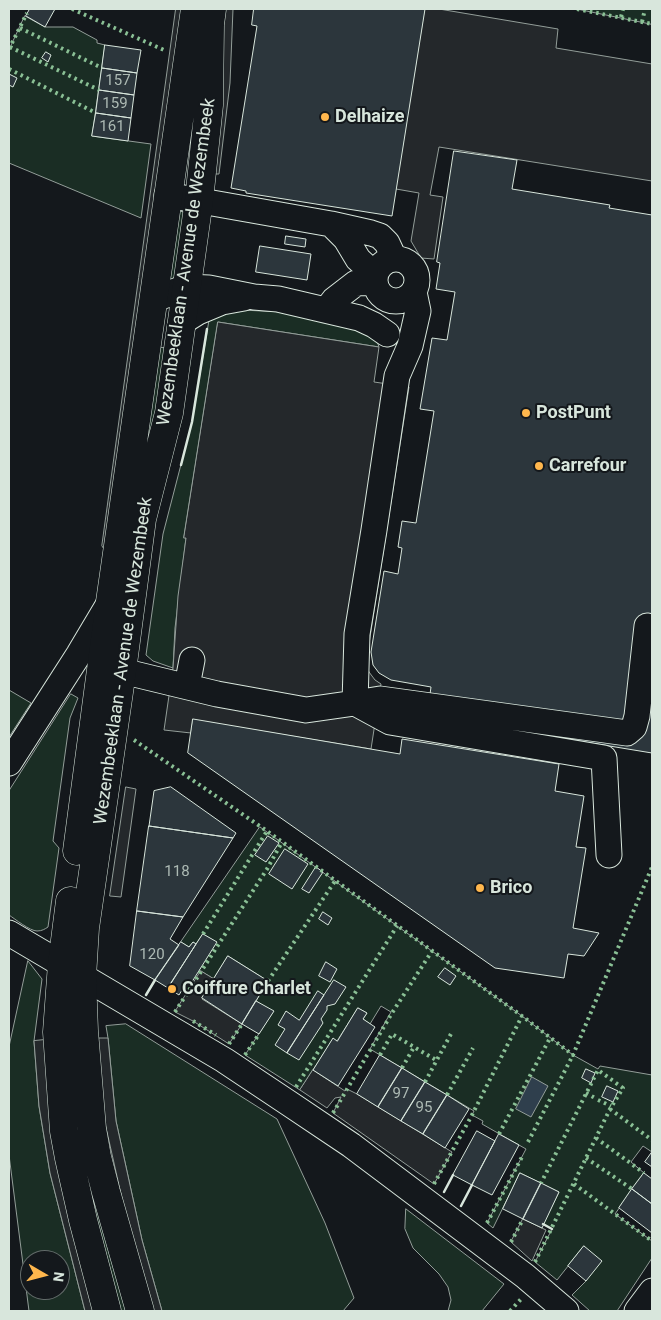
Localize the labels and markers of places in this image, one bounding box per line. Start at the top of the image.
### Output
place label: Delhaize [335,106,404,128]
marker: Delhaize [319,111,331,123]
place label: PostPunt [536,402,611,424]
marker: PostPunt [520,407,532,419]
place label: Carrefour [549,455,626,477]
marker: Carrefour [533,460,545,472]
place label: Brico [490,877,532,899]
marker: Brico [474,882,486,894]
place label: Coiffure Charlet [182,978,311,1000]
marker: Coiffure Charlet [166,983,178,995]

